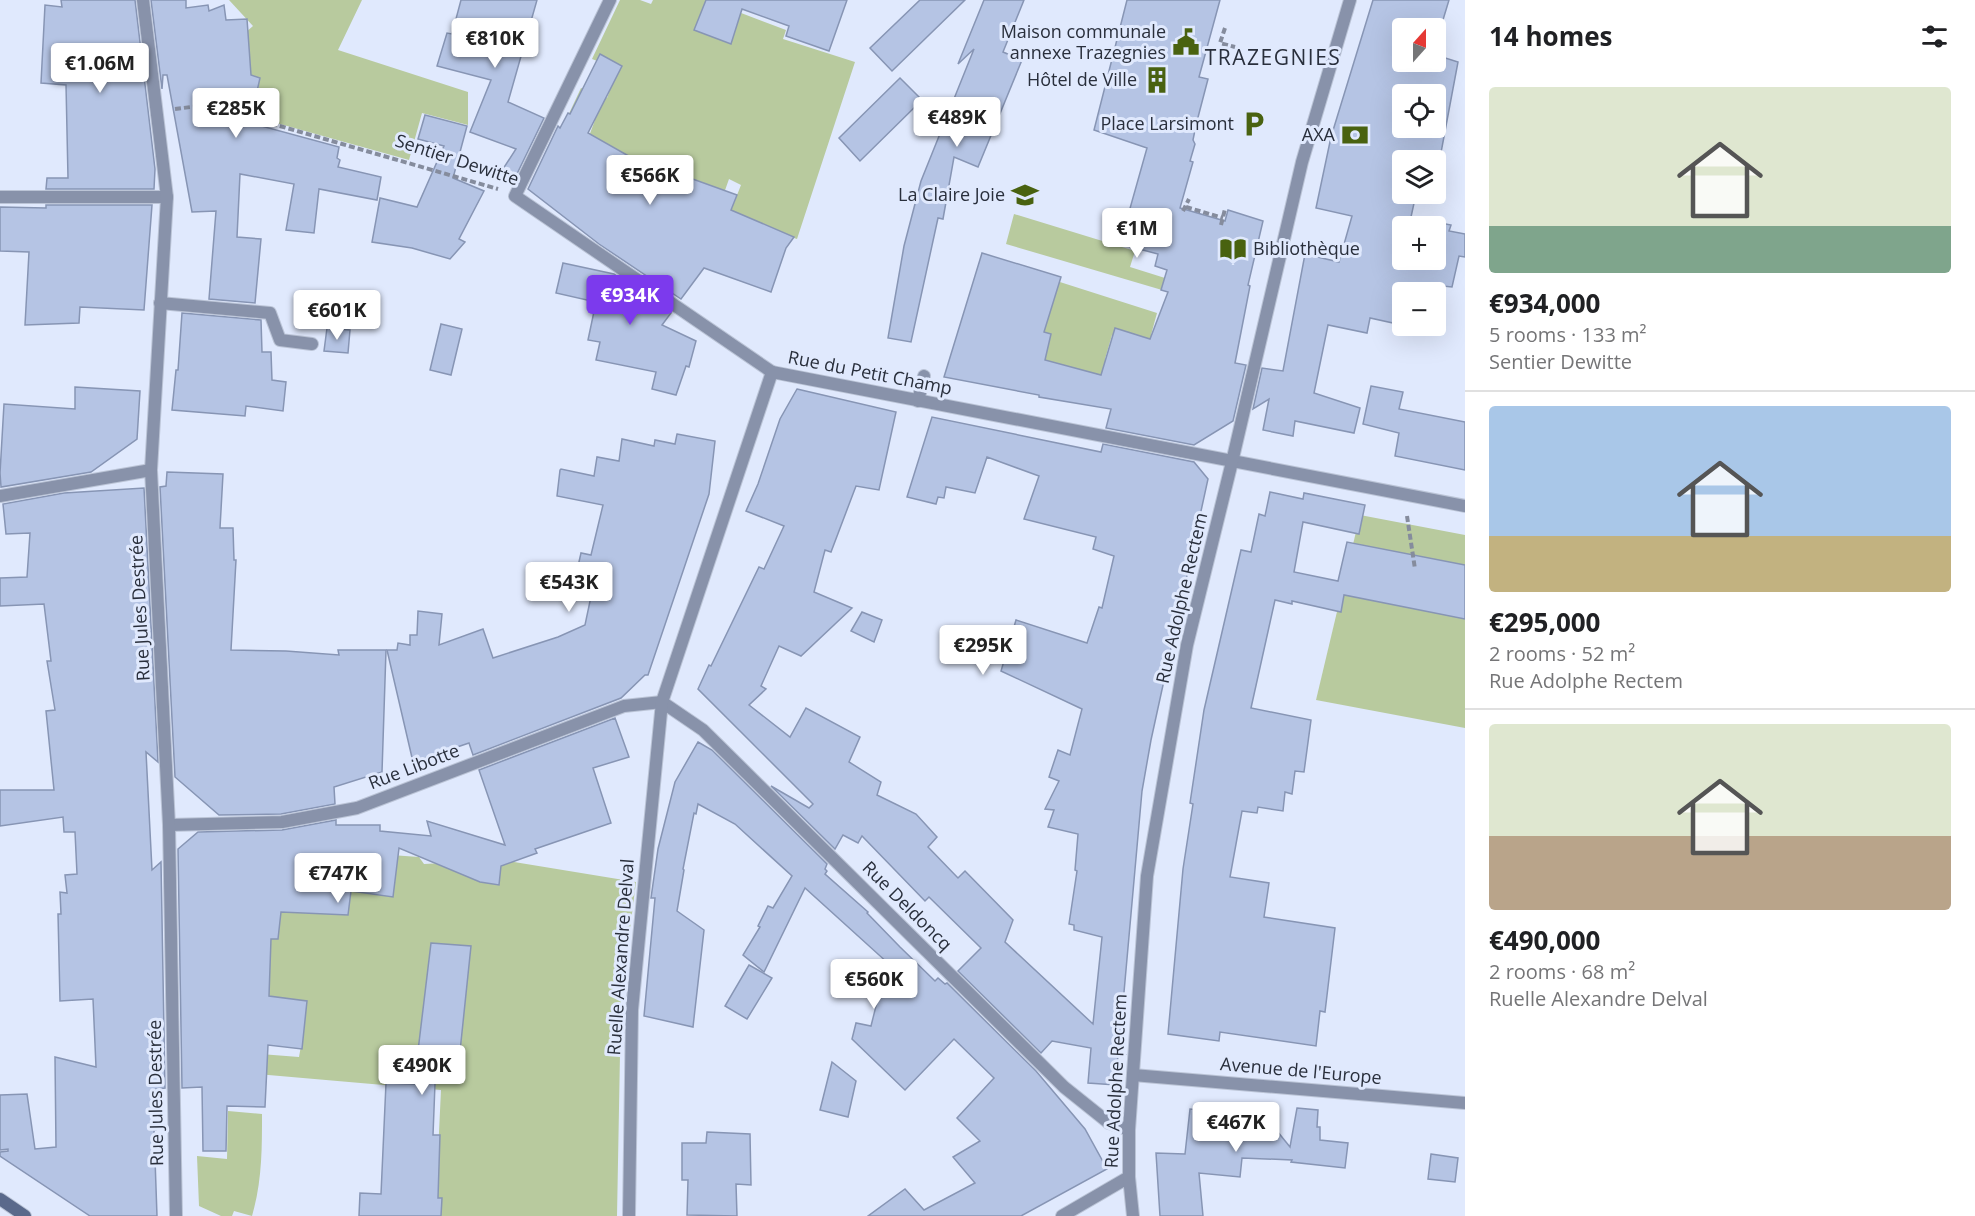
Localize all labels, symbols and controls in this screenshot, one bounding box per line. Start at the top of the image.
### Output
pin: €810K [453,18,537,69]
north arrow [1392,18,1446,72]
map controls [1392,18,1446,336]
text: 14 homes [1489,18,1613,54]
place label: Maison communale annexe Trazegnies [1001,19,1166,64]
icon: filters [1918,20,1951,53]
text: €810K [465,24,525,51]
public building icon: Maison communale annexe Trazegnies [1171,27,1201,57]
pin: €1.06M [51,43,149,94]
district label: TRAZEGNIES [1205,43,1341,71]
text: €1.06M [65,49,135,76]
building icon: Hôtel de Ville [1142,65,1172,95]
place label: Hôtel de Ville [1027,67,1137,91]
button: locate [1392,84,1446,138]
pin: €285K [194,88,278,139]
text: €285K [206,94,266,121]
pin: €489K [915,97,999,148]
text: €489K [927,103,987,130]
parking icon: Place Larsimont [1239,109,1269,139]
place label: Place Larsimont [1100,111,1234,135]
bank icon: AXA [1340,120,1370,150]
place label: AXA [1302,122,1336,146]
icon: home [1666,126,1774,234]
street label: Sentier Dewitte [392,128,522,190]
button: layers [1392,150,1446,204]
pin: €566K [608,155,692,206]
text: €566K [620,161,680,188]
school or university icon: La Claire Joie [1010,180,1040,210]
place label: La Claire Joie [898,182,1005,206]
pin: €1M [1108,208,1166,259]
text: €1M [1116,214,1158,241]
button: + [1392,216,1446,270]
library icon: Bibliothèque [1218,234,1248,264]
place label: Bibliothèque [1253,236,1360,260]
pin: €934K [588,275,672,326]
text: €934K [600,281,660,308]
button: − [1392,282,1446,336]
text: €934,000 [1489,285,1600,321]
pin: €601K [295,290,379,341]
text: €601K [307,296,367,323]
text: 5 rooms · 133 m² [1489,321,1647,348]
street label: Rue du Petit Champ [786,344,954,400]
text: Sentier Dewitte [1489,348,1632,375]
icon: home [1666,445,1774,553]
street label: Rue Adolphe Rectem [1150,510,1212,686]
street label: Rue Jules Destrée [123,534,155,682]
pin: €543K [527,562,611,613]
text: €543K [539,568,599,595]
text: €295,000 [1489,604,1600,640]
pin: €295K [941,625,1025,676]
text: €295K [953,631,1013,658]
text: 2 rooms · 52 m² [1489,640,1635,667]
text: Rue Adolphe Rectem [1489,667,1683,694]
street label: Rue Libotte [365,738,463,794]
icon: home [1666,763,1774,871]
pin: €747K [296,853,380,904]
street label: Rue Deldoncq [858,855,958,955]
street label: Ruelle Alexandre Delval [601,858,639,1056]
text: €747K [308,859,368,886]
text: €490,000 [1489,922,1600,958]
text: 2 rooms · 68 m² [1489,958,1635,985]
pin: €560K [832,959,916,1010]
text: €560K [844,965,904,992]
text: Ruelle Alexandre Delval [1489,985,1708,1012]
street label: Rue Adolphe Rectem [1098,993,1132,1169]
street label: Rue Jules Destrée [142,1020,168,1166]
pin: €490K [380,1045,464,1096]
text: €490K [392,1051,452,1078]
street label: Avenue de l'Europe [1219,1051,1383,1089]
pin: €467K [1194,1102,1278,1153]
text: €467K [1206,1108,1266,1135]

